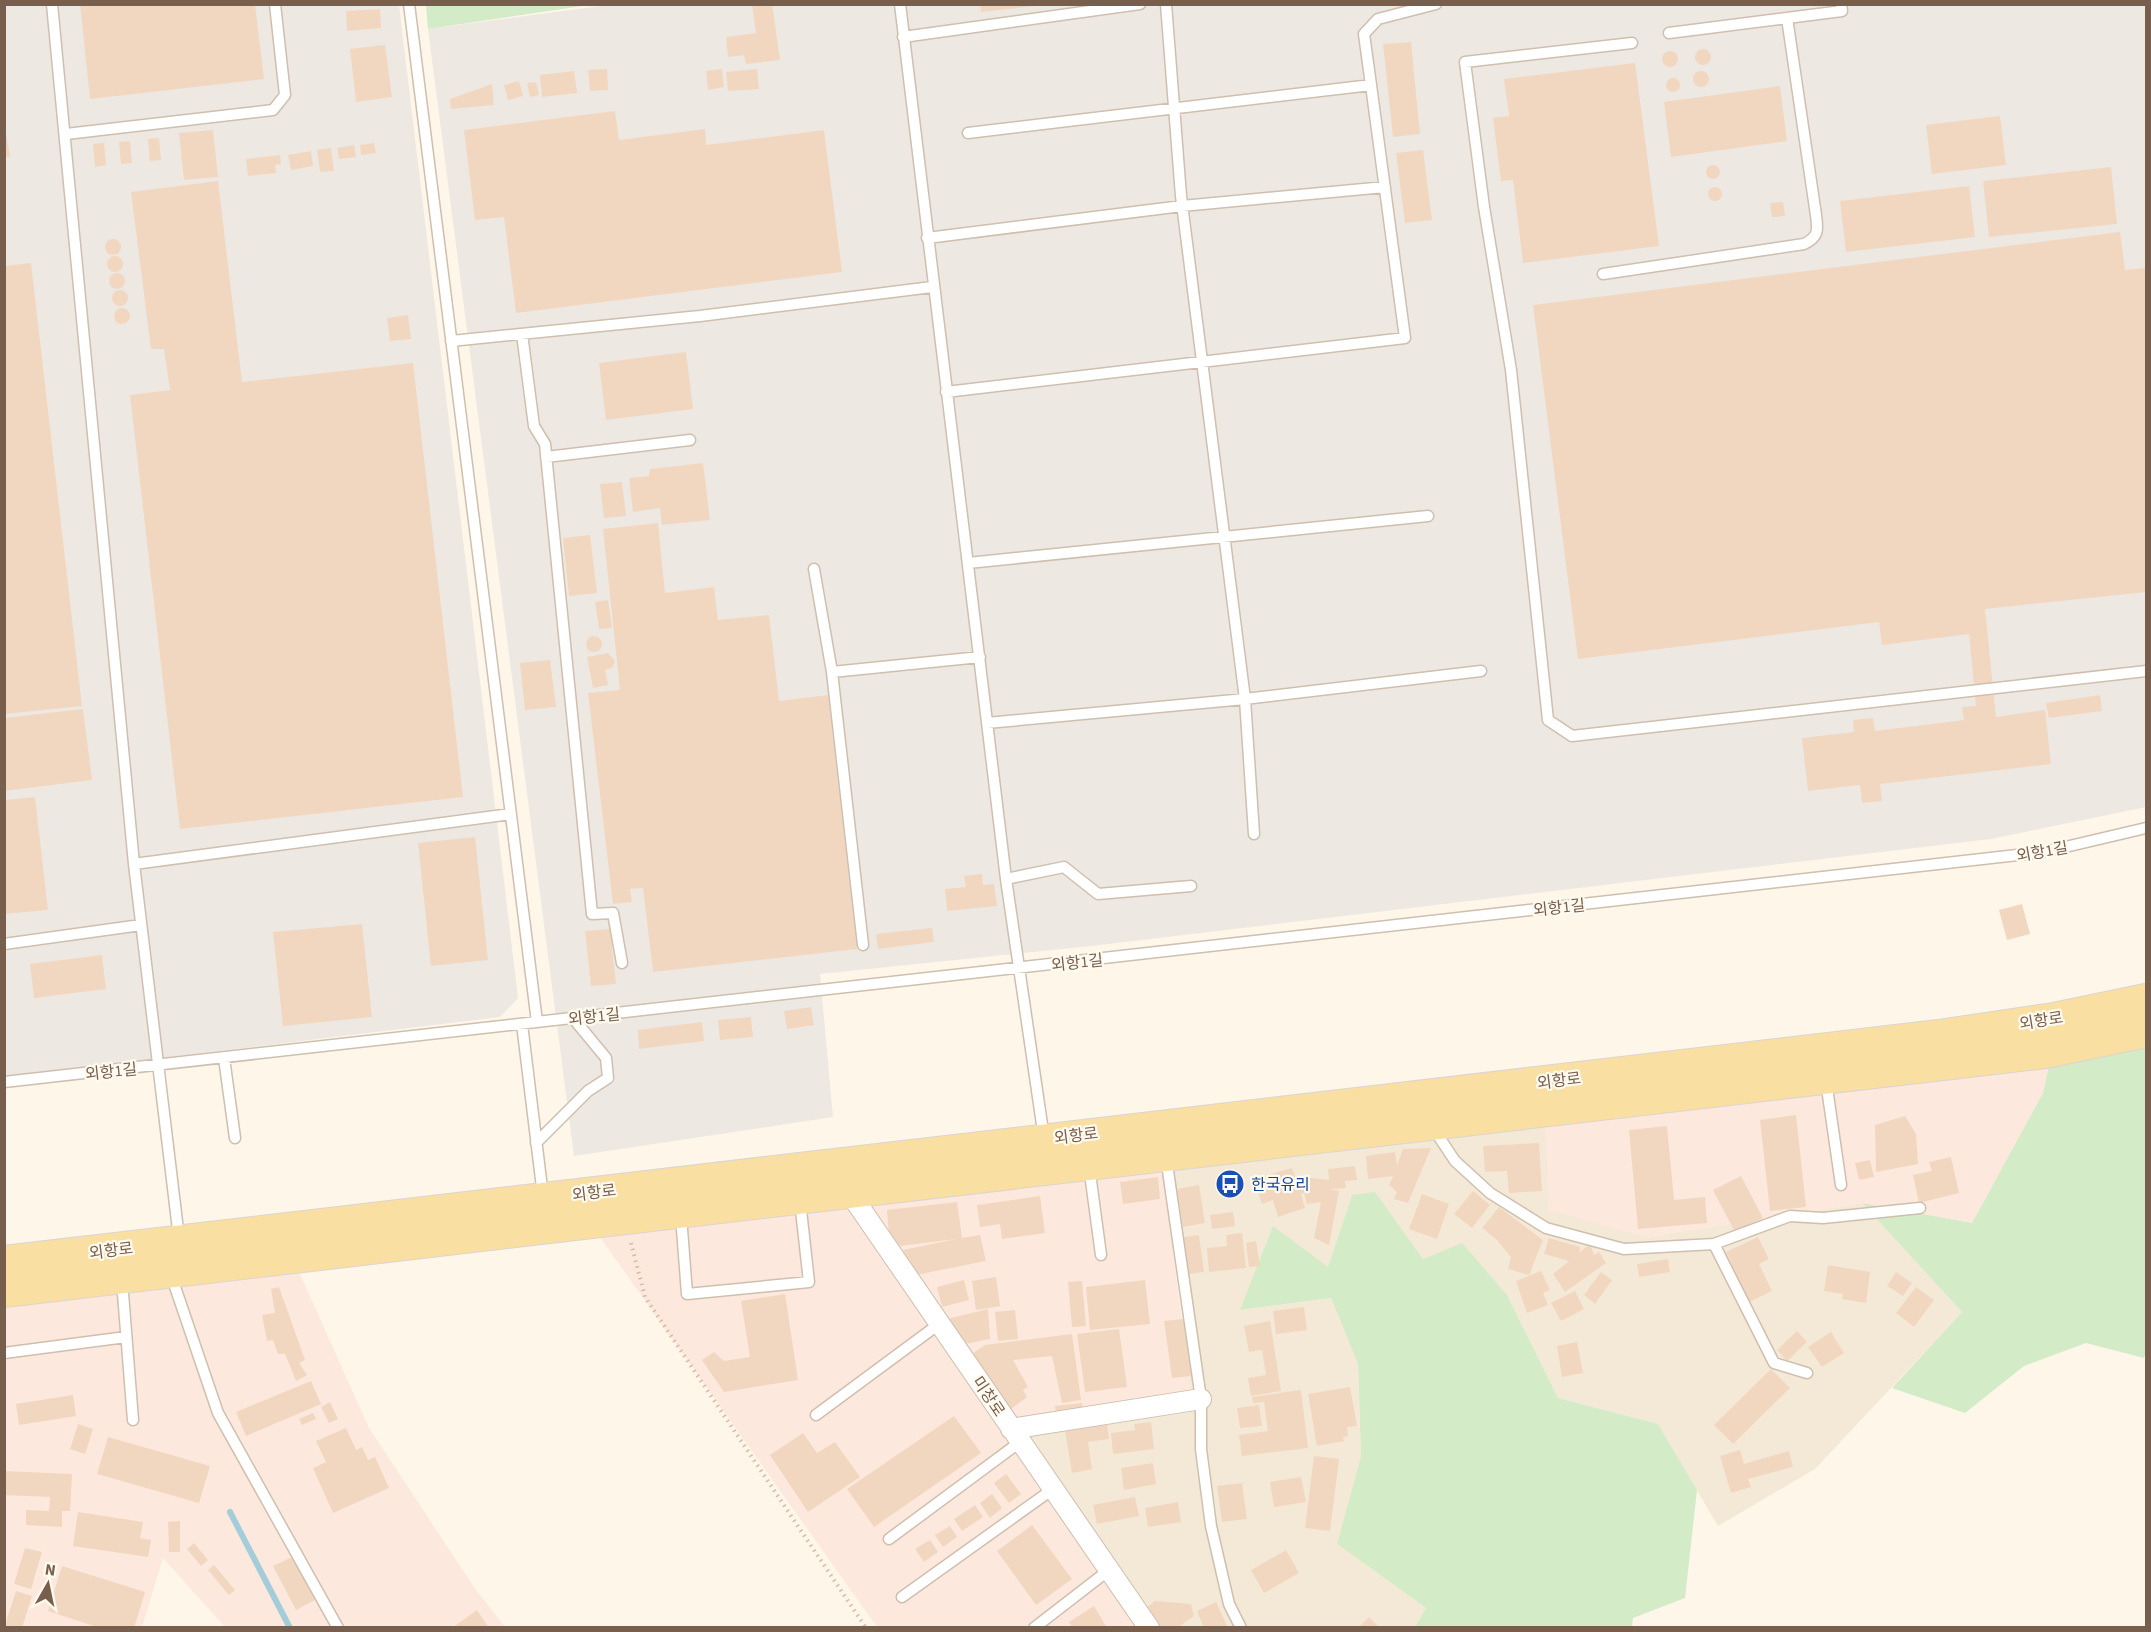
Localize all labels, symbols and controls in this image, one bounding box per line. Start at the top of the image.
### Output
street label: 외항1길 [2015,837,2070,867]
street label: 외항1길 [1532,894,1586,922]
street label: 외항1길 [1050,949,1104,977]
street label: 외항1길 [567,1003,621,1031]
street label: 외항로 [2018,1007,2065,1035]
street label: 외항1길 [84,1058,138,1086]
street label: 외항로 [1536,1067,1583,1095]
street label: 외항로 [1053,1122,1100,1150]
bus stop icon: 한국유리 [1214,1168,1246,1200]
place label: 한국유리 [1251,1174,1310,1196]
street label: 외항로 [571,1179,618,1207]
street label: 외항로 [88,1237,135,1265]
street label: 미창로 [967,1372,1010,1421]
north arrow [18,1554,78,1614]
text: N [43,1558,57,1582]

